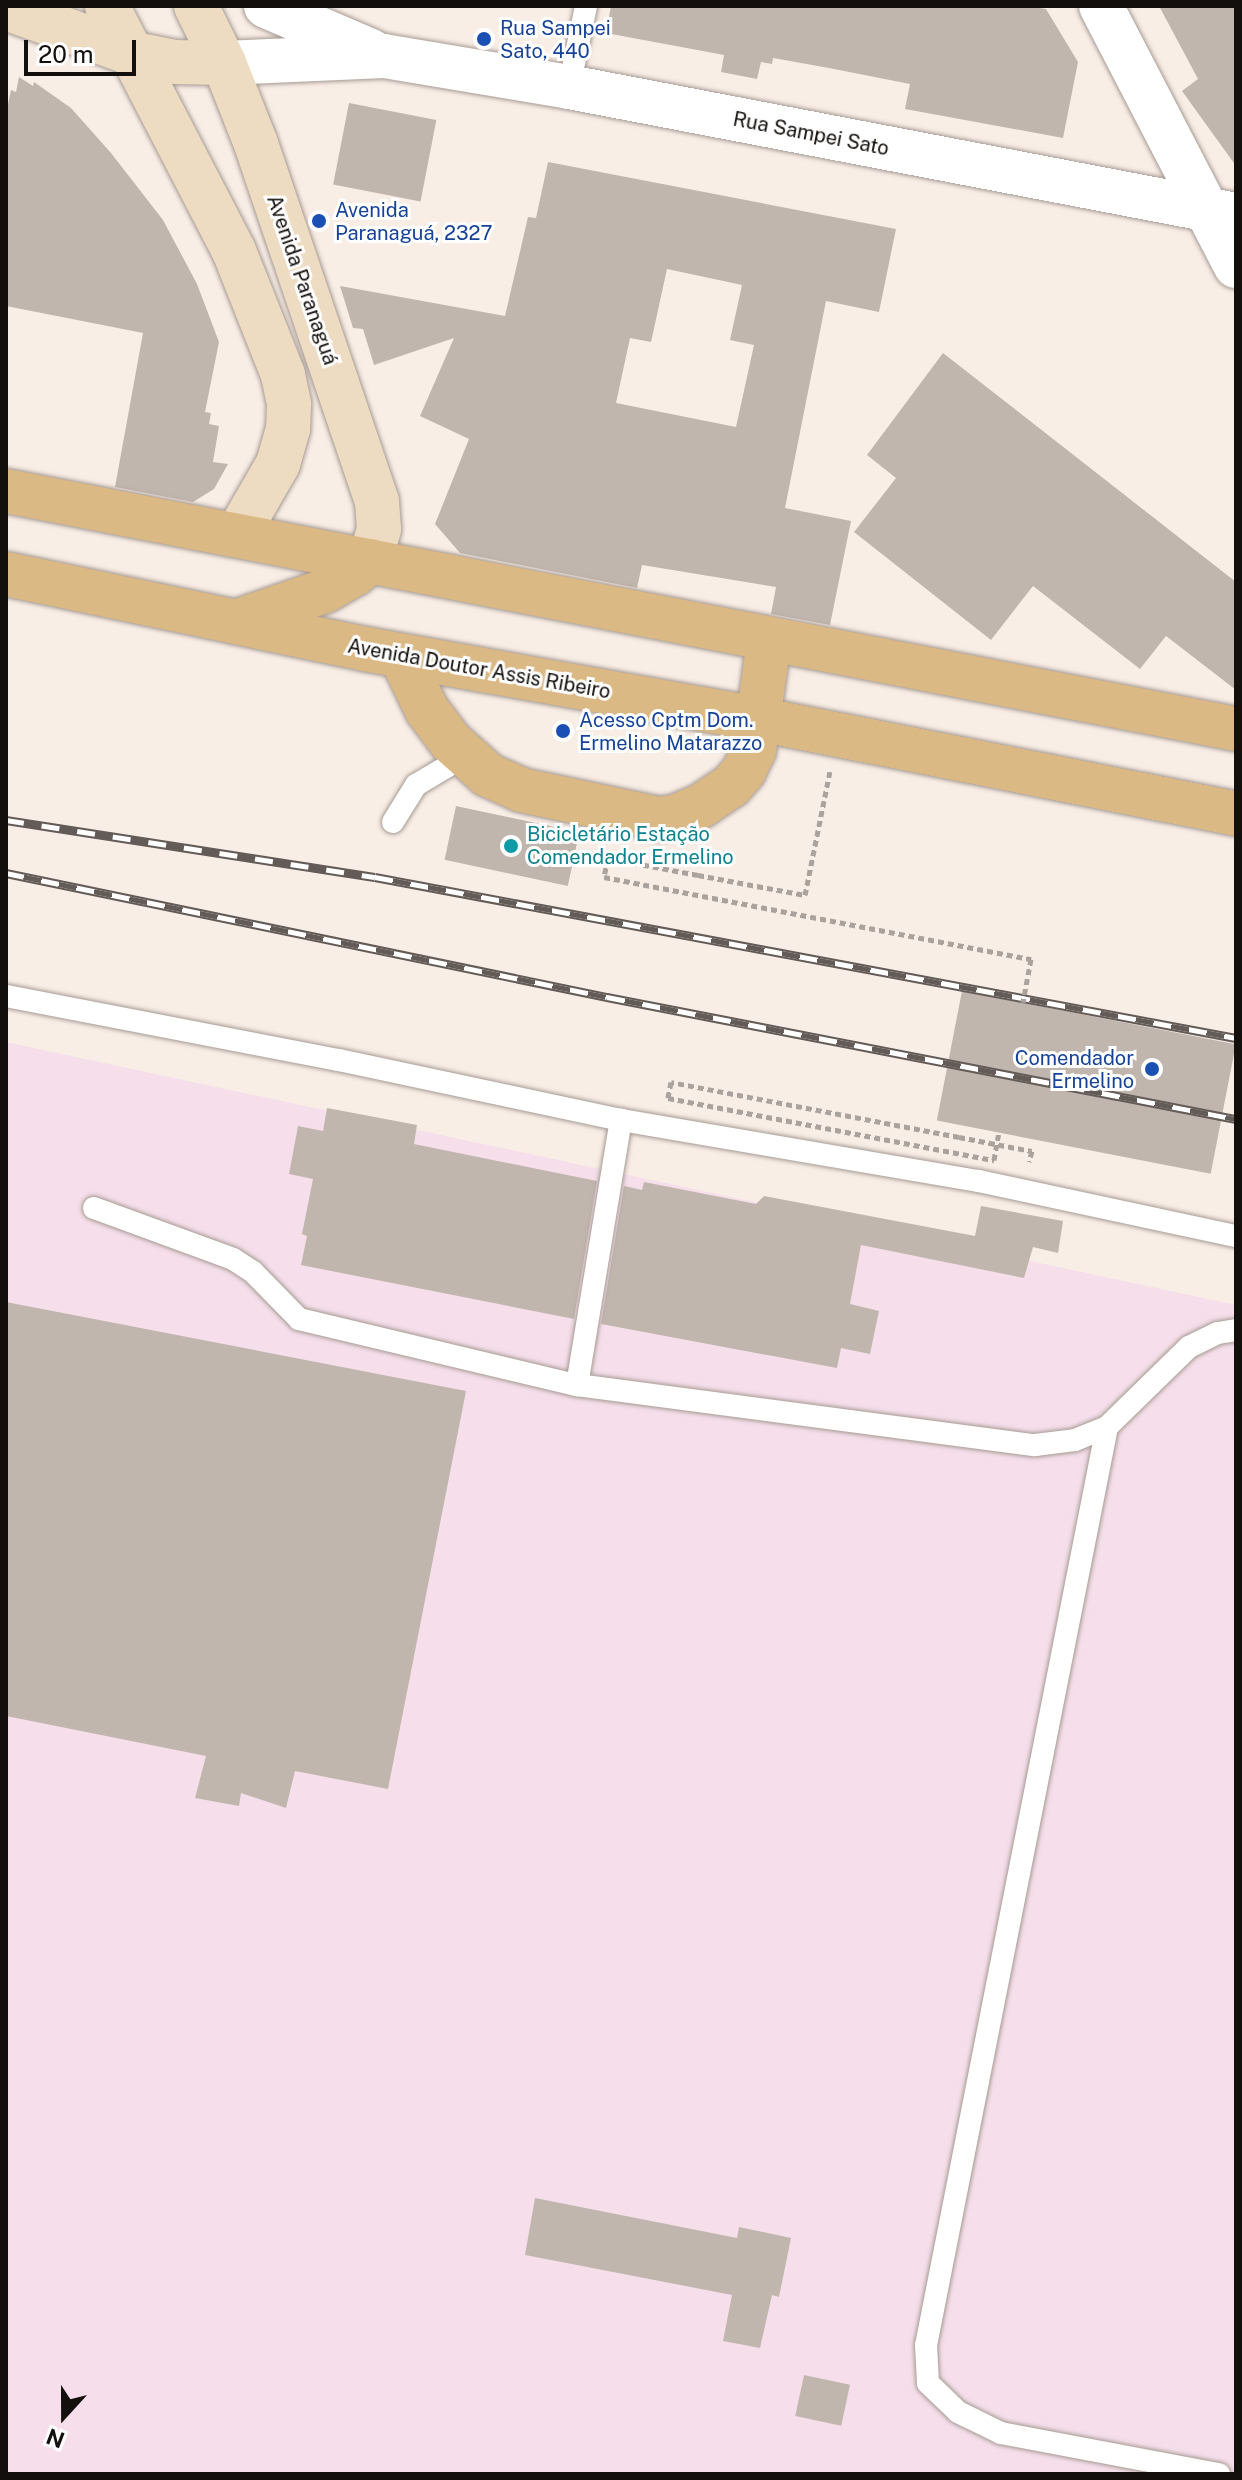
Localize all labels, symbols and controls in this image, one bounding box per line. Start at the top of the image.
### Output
place label: Rua Sampei Sato, 440 [500,16,611,63]
scale bar [28,24,140,74]
marker: Rua Sampei Sato, 440 [475,30,493,48]
text: 20 m [38,40,94,68]
street label: Rua Sampei Sato [731,107,891,161]
street label: Avenida Paranaguá [262,192,342,368]
place label: Avenida Paranaguá, 2327 [335,198,493,245]
marker: Avenida Paranaguá, 2327 [310,212,328,230]
street label: Avenida Doutor Assis Ribeiro [346,634,612,704]
place label: Acesso Cptm Dom. Ermelino Matarazzo [579,708,763,755]
marker: Acesso Cptm Dom. Ermelino Matarazzo [554,722,572,740]
place label: Bicicletário Estação Comendador Ermelino [527,822,734,869]
marker: Bicicletário Estação Comendador Ermelino [502,837,520,855]
place label: Comendador Ermelino [1015,1046,1134,1093]
marker: Comendador Ermelino [1141,1058,1163,1080]
north arrow [24,2376,104,2456]
text: N [43,2423,68,2454]

